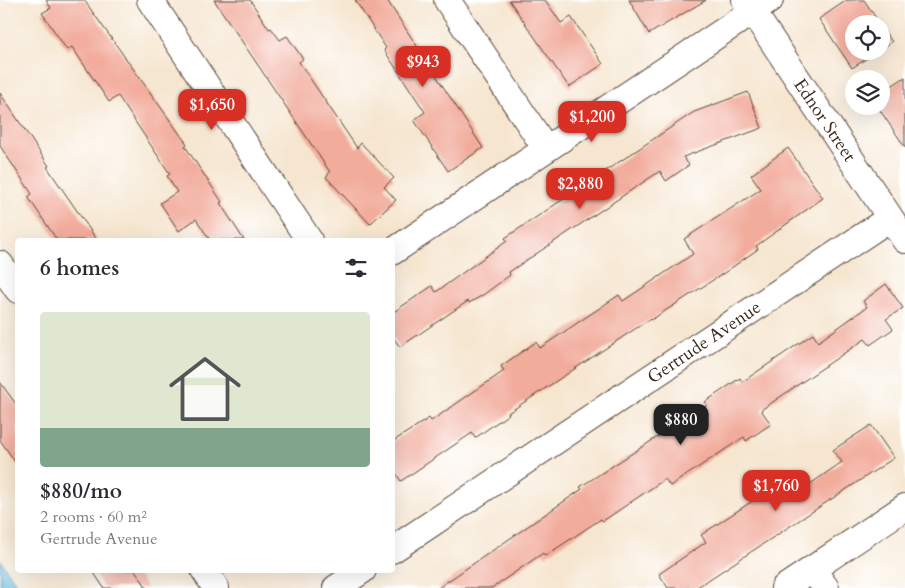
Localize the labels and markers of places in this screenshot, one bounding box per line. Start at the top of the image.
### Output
pin: $943 [393,46,453,88]
pin: $1,650 [171,88,253,131]
pin: $1,200 [551,100,633,143]
pin: $2,880 [539,168,621,210]
pin: $880 [651,404,711,446]
pin: $1,760 [735,470,817,512]

